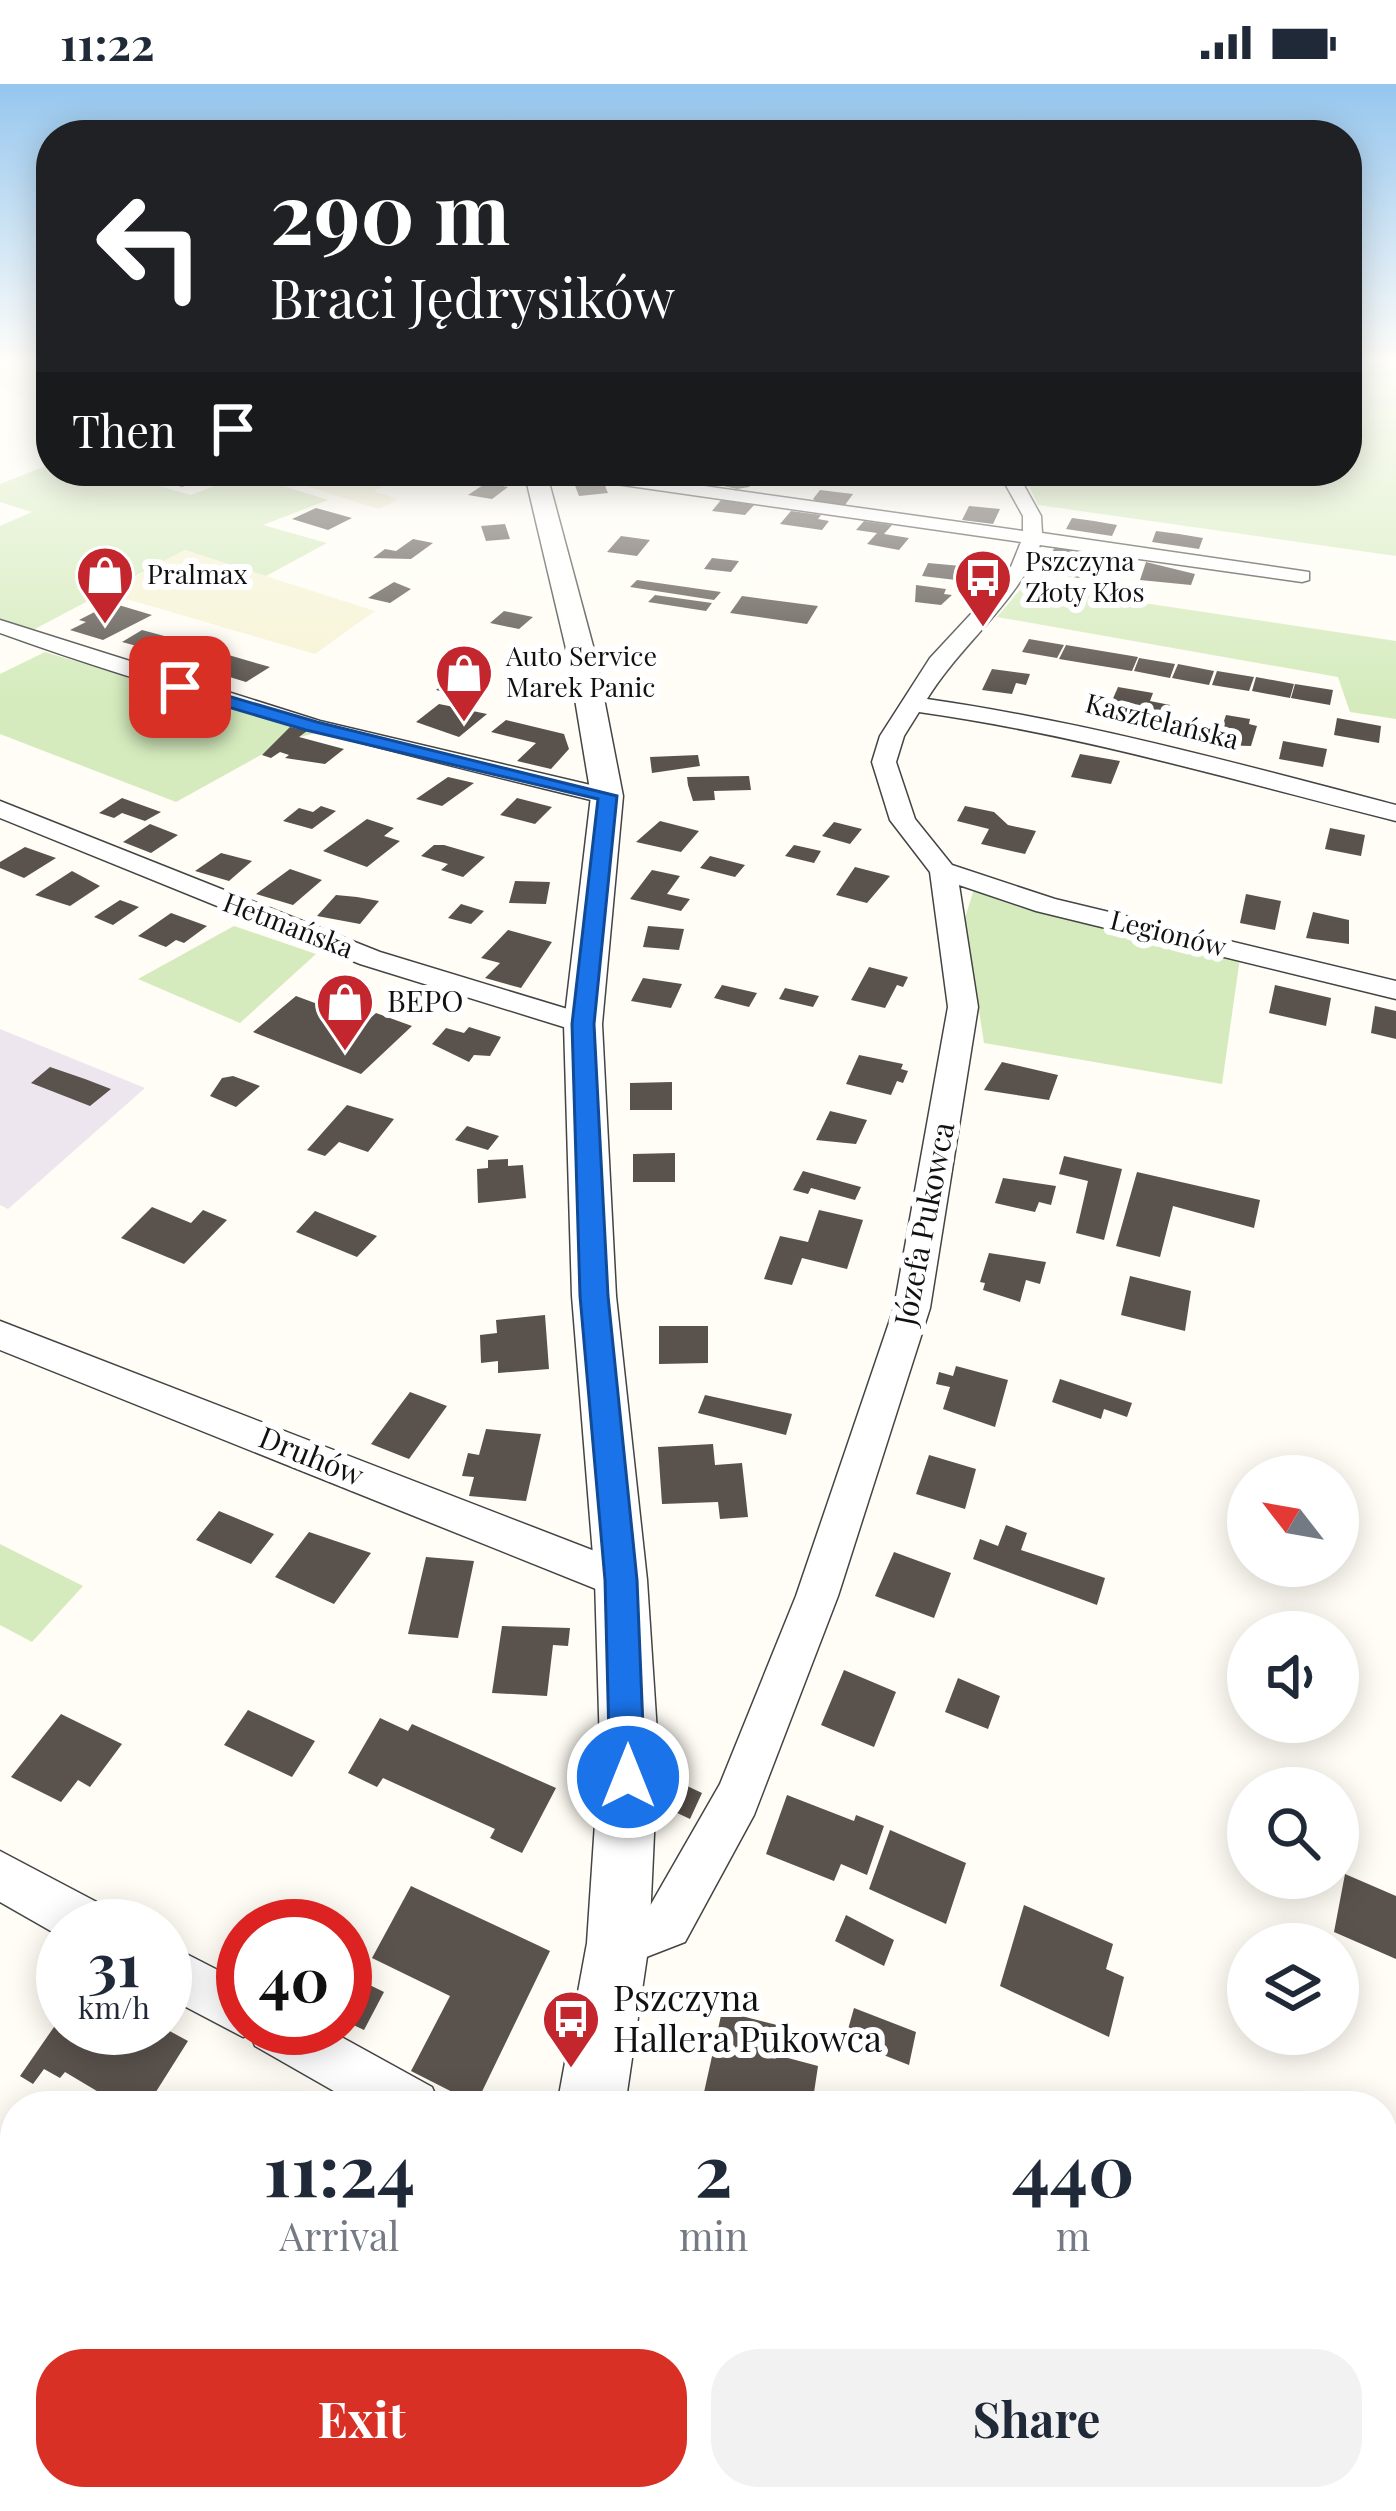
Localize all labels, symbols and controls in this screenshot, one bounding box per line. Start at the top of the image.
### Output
text: 11:22 [60,12,155,72]
text: 290 m [270,154,510,266]
icon: left [72,168,228,324]
text: Braci Jędrysików [270,261,675,333]
icon: arrive [200,396,266,462]
text: Then [72,399,176,459]
place label: Pszczyna Złoty Kłos [1025,542,1144,609]
shop icon: Pralmax [74,544,136,626]
bus stop icon: Pszczyna Złoty Kłos [952,547,1014,629]
place label: Pralmax [147,555,247,591]
pin [129,636,231,738]
place label: Auto Service Marek Panic [505,637,657,704]
shop icon: Auto Service Marek Panic [433,642,495,724]
icon: arrive [147,654,213,720]
street label: Kasztelańska [1082,684,1243,757]
street label: Hetmańska [218,883,360,966]
street label: Legionów [1107,900,1230,964]
shop icon: BEPO [314,971,376,1053]
place label: BEPO [387,980,464,1020]
street label: Józefa Pukowca [884,1118,962,1330]
street label: Druhów [254,1416,371,1495]
north arrow [1227,1455,1359,1587]
map controls [1227,1455,1359,2055]
button: sound [1227,1611,1359,1743]
position arrow [565,1714,691,1840]
button: search [1227,1767,1359,1899]
speed limit sign: 40 [216,1899,372,2055]
text: 31 [88,1922,140,2002]
button: layers [1227,1923,1359,2055]
place label: Pszczyna Hallera Pukowca [613,1972,882,2061]
text: km/h [78,1987,150,2027]
bus stop icon: Pszczyna Hallera Pukowca [540,1988,602,2070]
text: 11:24 [264,2119,415,2215]
text: 2 [695,2119,732,2215]
text: 440 [1012,2119,1134,2215]
text: Arrival [279,2209,400,2261]
text: min [679,2209,748,2261]
text: m [1056,2209,1090,2261]
button: Exit [36,2349,687,2487]
button: Share [711,2349,1362,2487]

